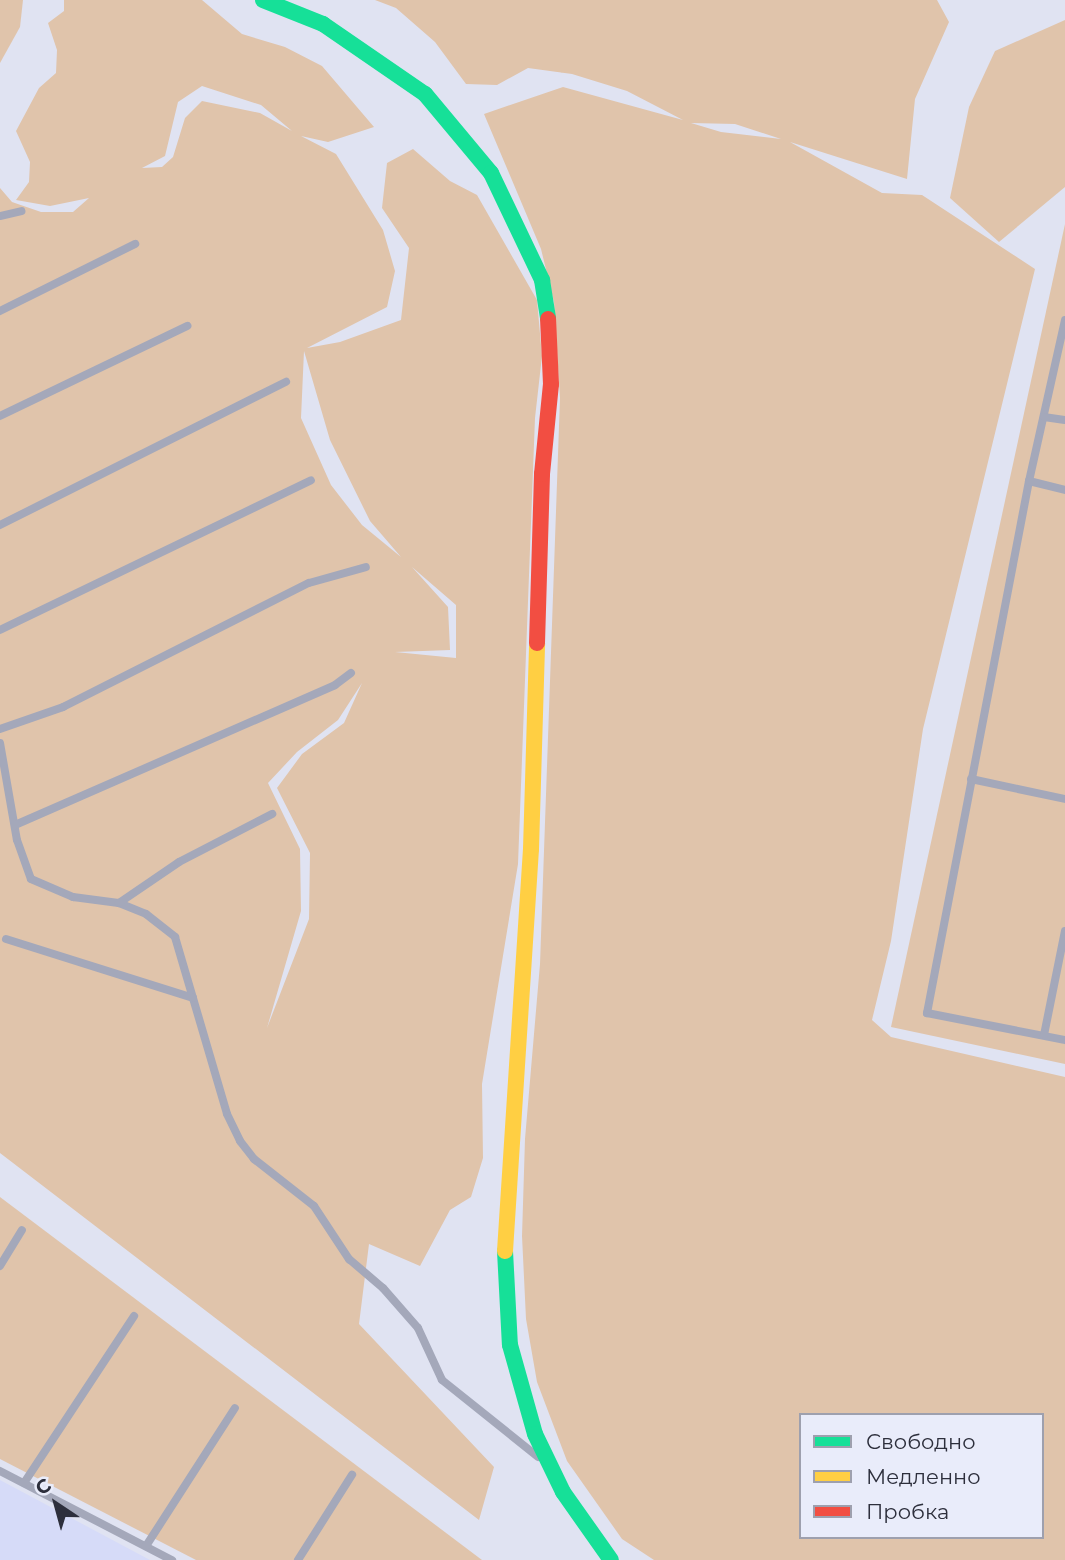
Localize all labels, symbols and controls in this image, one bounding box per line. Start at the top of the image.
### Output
legend [799,1413,1044,1539]
text: Свободно [866,1429,976,1454]
text: Медленно [866,1464,981,1489]
north arrow [21,1469,91,1539]
text: С [31,1473,56,1500]
text: Пробка [866,1499,949,1524]

